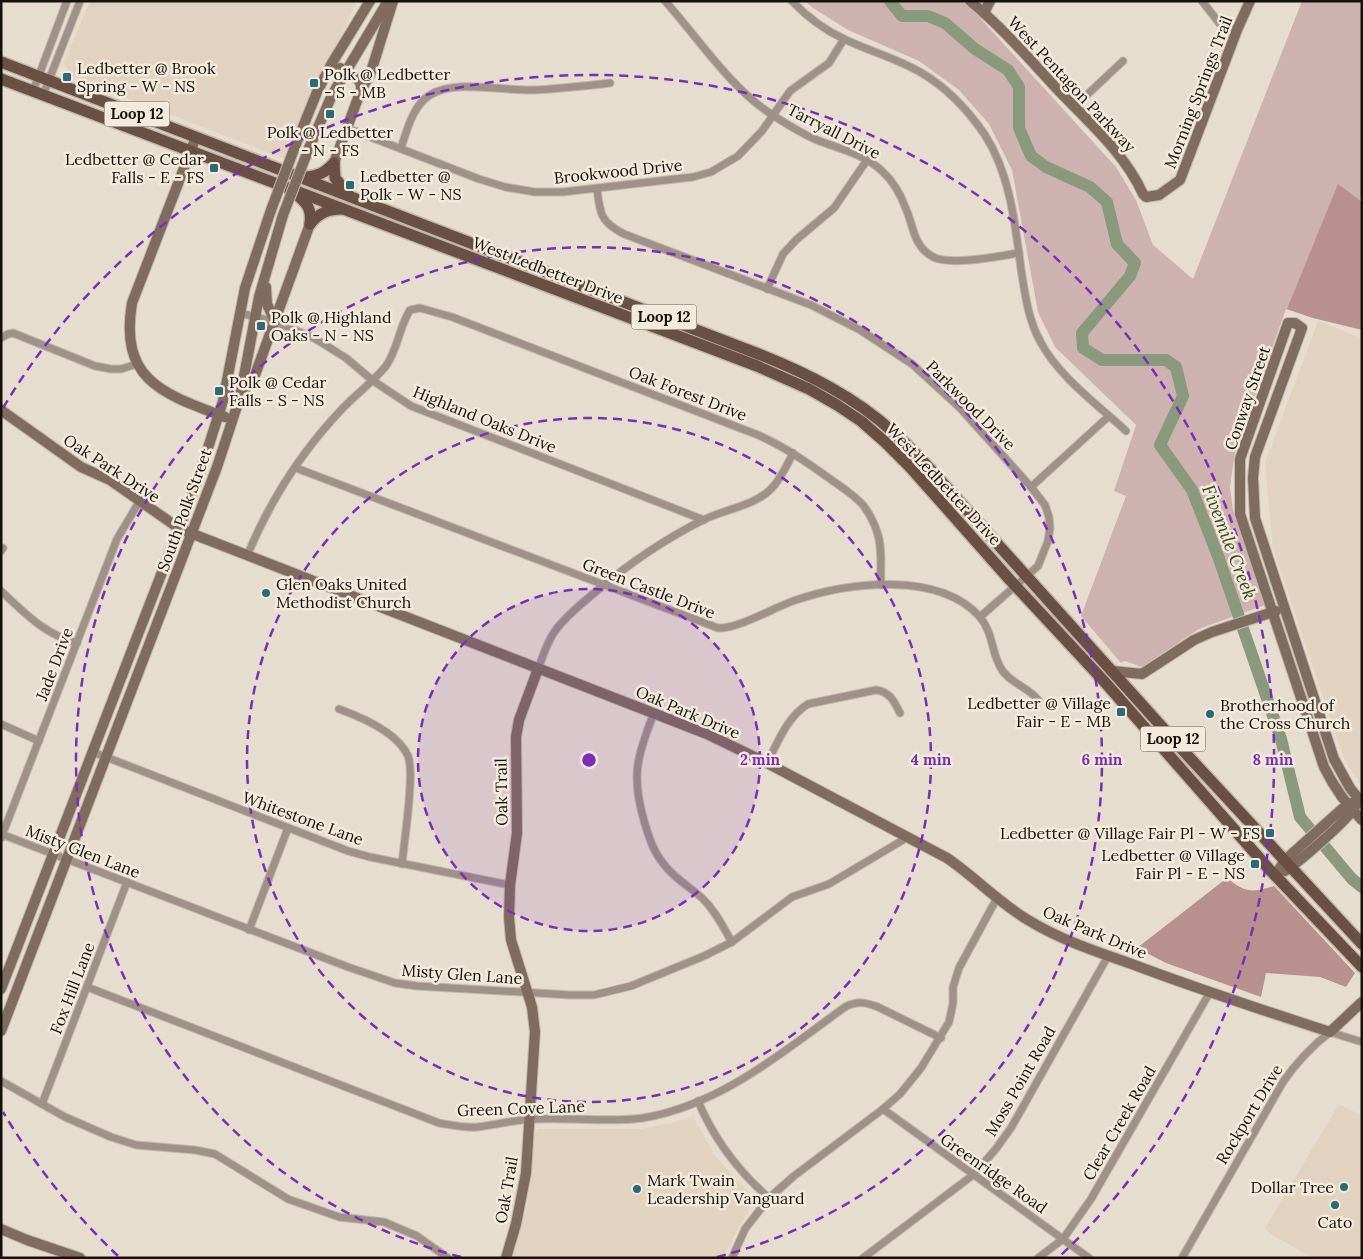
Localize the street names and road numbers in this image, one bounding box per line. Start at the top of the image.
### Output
street label: West Pentagon Parkway [1004,12,1141,157]
street label: Morning Springs Trail [1160,13,1236,171]
street label: Tarryall Drive [784,99,884,163]
road number: Loop 12 [104,102,170,126]
street label: Brookwood Drive [553,154,684,188]
street label: West Ledbetter Drive [470,232,626,308]
road number: Loop 12 [632,304,696,330]
street label: Conway Street [1220,343,1274,453]
street label: Parkwood Drive [922,356,1020,454]
street label: Oak Forest Drive [626,361,750,425]
street label: Highland Oaks Drive [410,381,560,457]
street label: West Ledbetter Drive [882,419,1006,549]
street label: Oak Park Drive [60,429,164,507]
street label: South Polk Street [152,445,216,574]
street label: Green Castle Drive [580,553,718,623]
street label: Jade Drive [31,624,77,704]
street label: Oak Park Drive [633,681,743,743]
road number: Loop 12 [1140,726,1206,752]
street label: Oak Trail [490,758,512,826]
street label: Whitestone Lane [240,787,367,849]
street label: Misty Glen Lane [23,820,143,882]
street label: Oak Park Drive [1040,901,1150,963]
street label: Fox Hill Lane [45,939,99,1037]
street label: Misty Glen Lane [401,960,523,988]
street label: Moss Point Road [980,1022,1060,1139]
street label: Rockport Drive [1211,1060,1287,1167]
street label: Clear Creek Road [1078,1062,1160,1184]
street label: Green Cove Lane [457,1096,586,1120]
street label: Greenridge Road [937,1129,1052,1217]
street label: Oak Trail [490,1155,522,1225]

